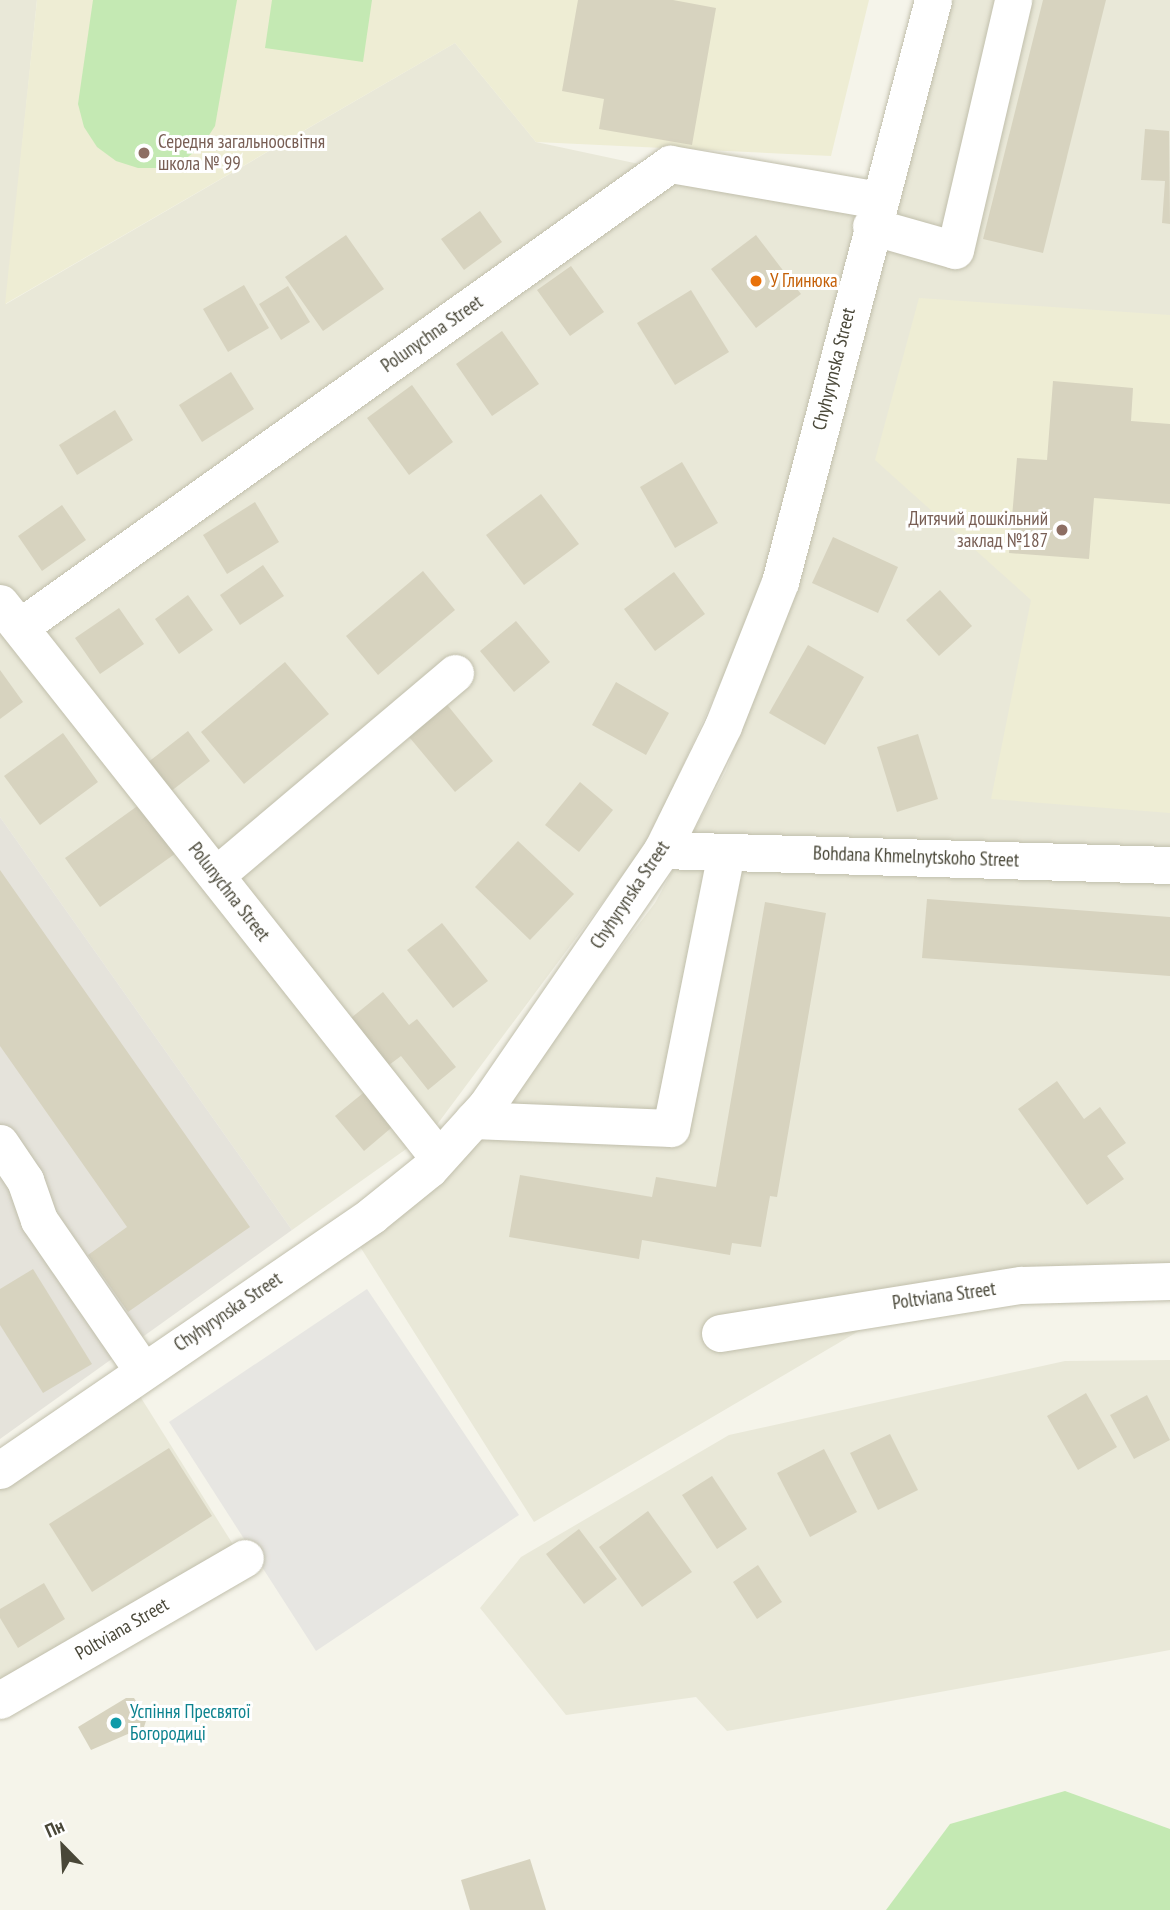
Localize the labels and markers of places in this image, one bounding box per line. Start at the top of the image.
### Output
place label: Середня загальноосвітня школа № 99 [158,131,325,175]
marker: Середня загальноосвітня школа № 99 [136,145,152,161]
place label: У Глинюка [770,270,838,292]
marker: У Глинюка [748,273,764,289]
place label: Дитячий дошкільний заклад №187 [909,508,1048,552]
marker: Дитячий дошкільний заклад №187 [1054,522,1070,538]
place label: Успіння Пресвятої Богородиці [130,1701,251,1745]
marker: Успіння Пресвятої Богородиці [108,1715,124,1731]

